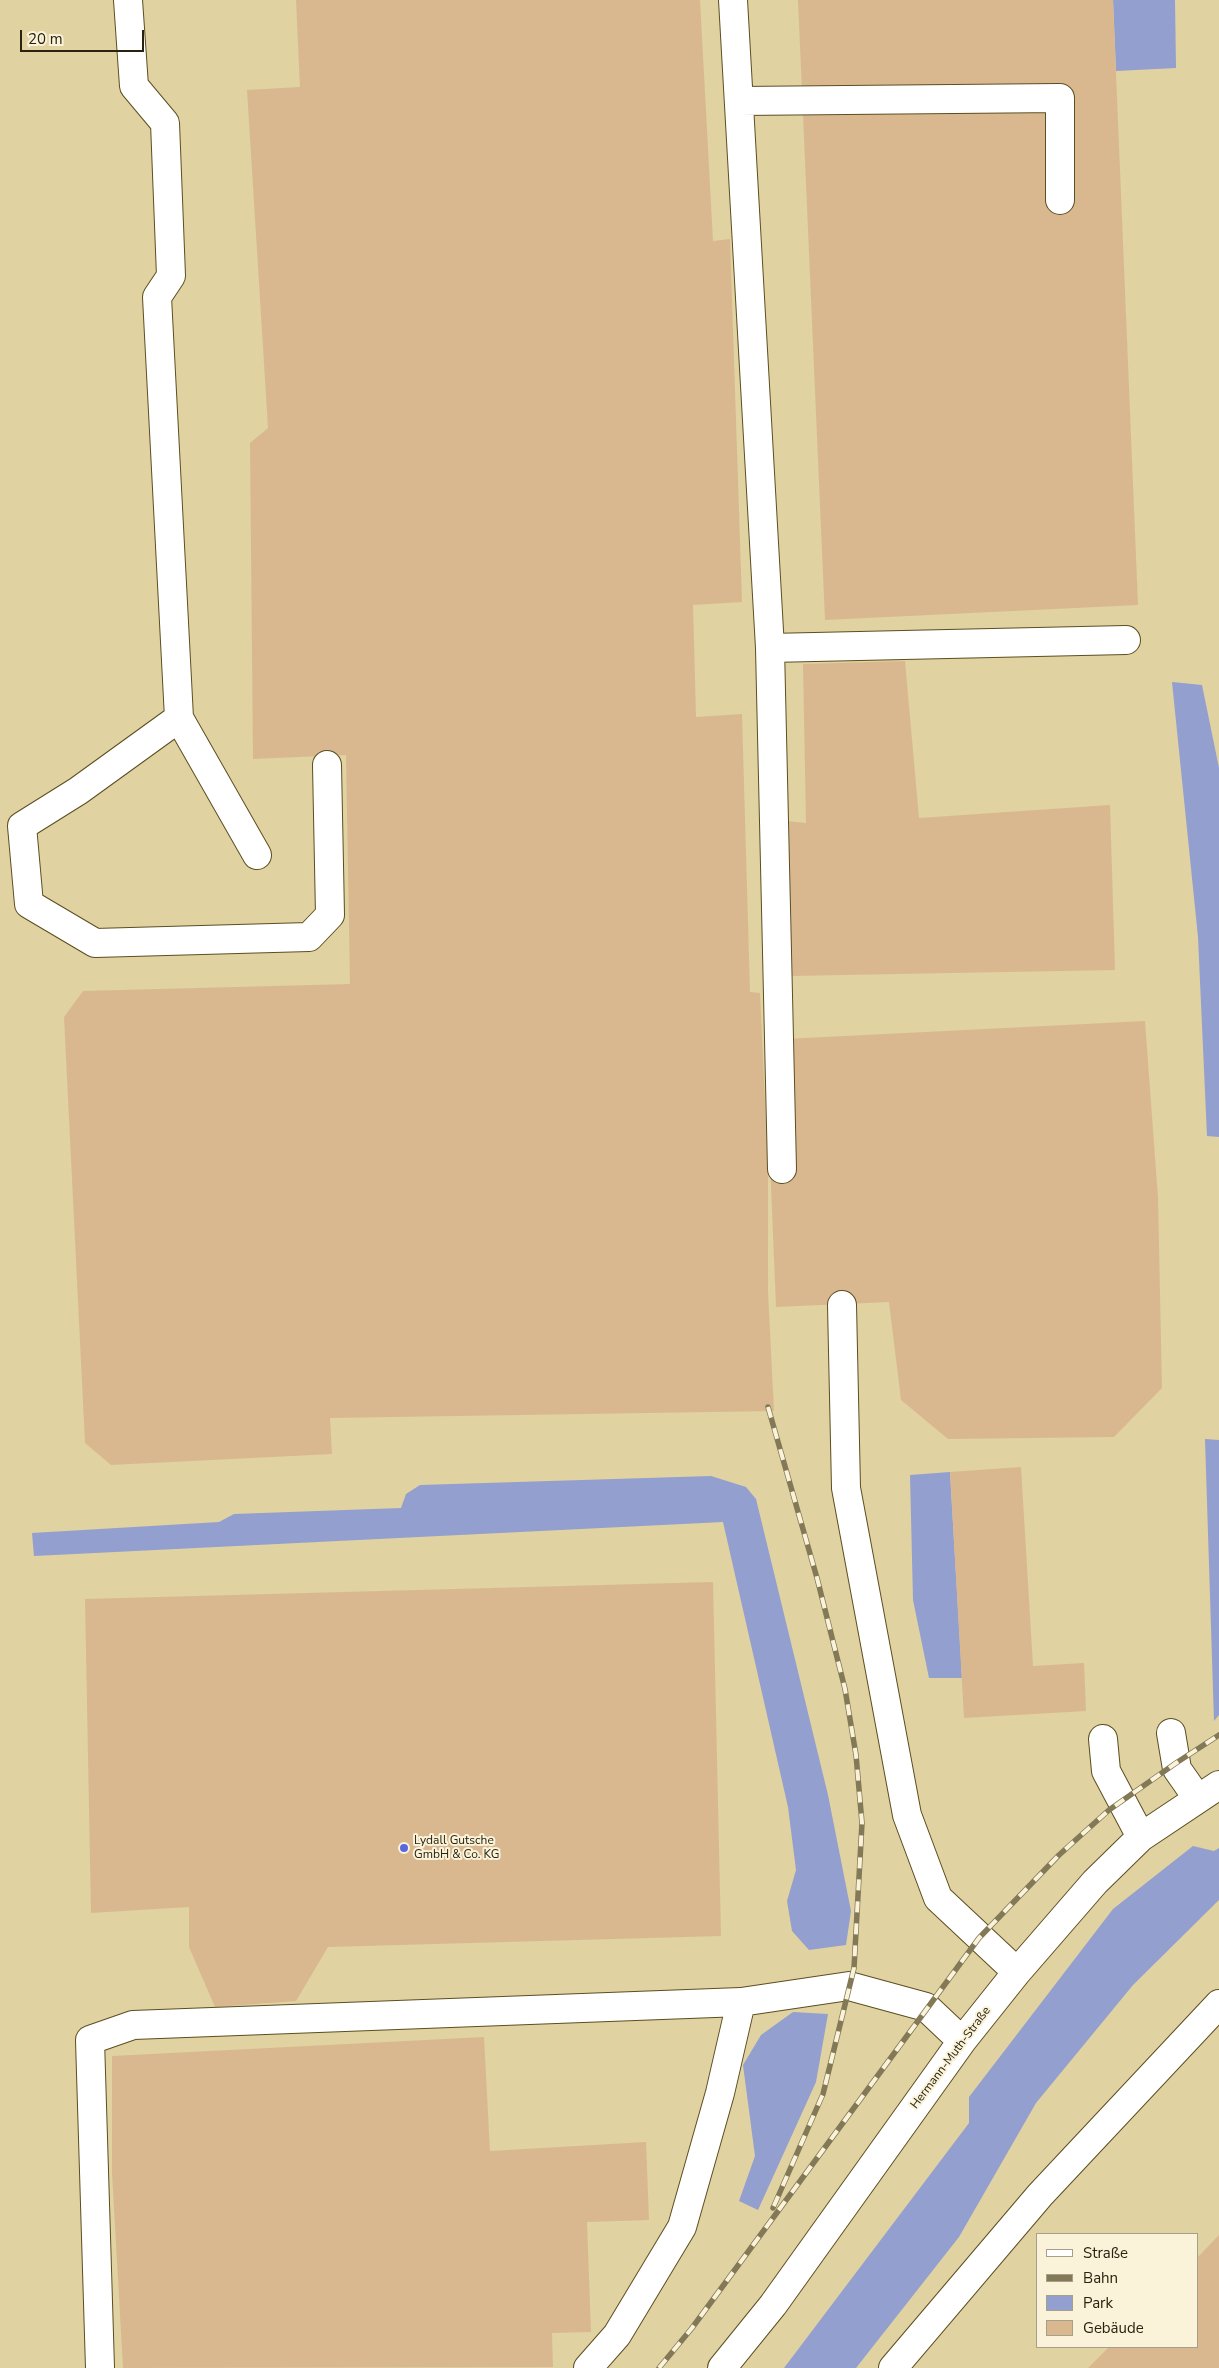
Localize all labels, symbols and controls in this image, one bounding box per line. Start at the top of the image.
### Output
scale bar [22,20,146,52]
text: 20 m [28,29,63,49]
place label: Lydall Gutsche GmbH & Co. KG [414,1834,499,1862]
marker: Lydall Gutsche GmbH & Co. KG [398,1842,410,1854]
street label: Hermann-Muth-Straße [908,2004,994,2112]
legend [1036,2233,1199,2348]
text: Straße [1083,2243,1128,2263]
text: Bahn [1083,2268,1118,2288]
text: Park [1083,2293,1113,2313]
text: Gebäude [1083,2318,1144,2338]

